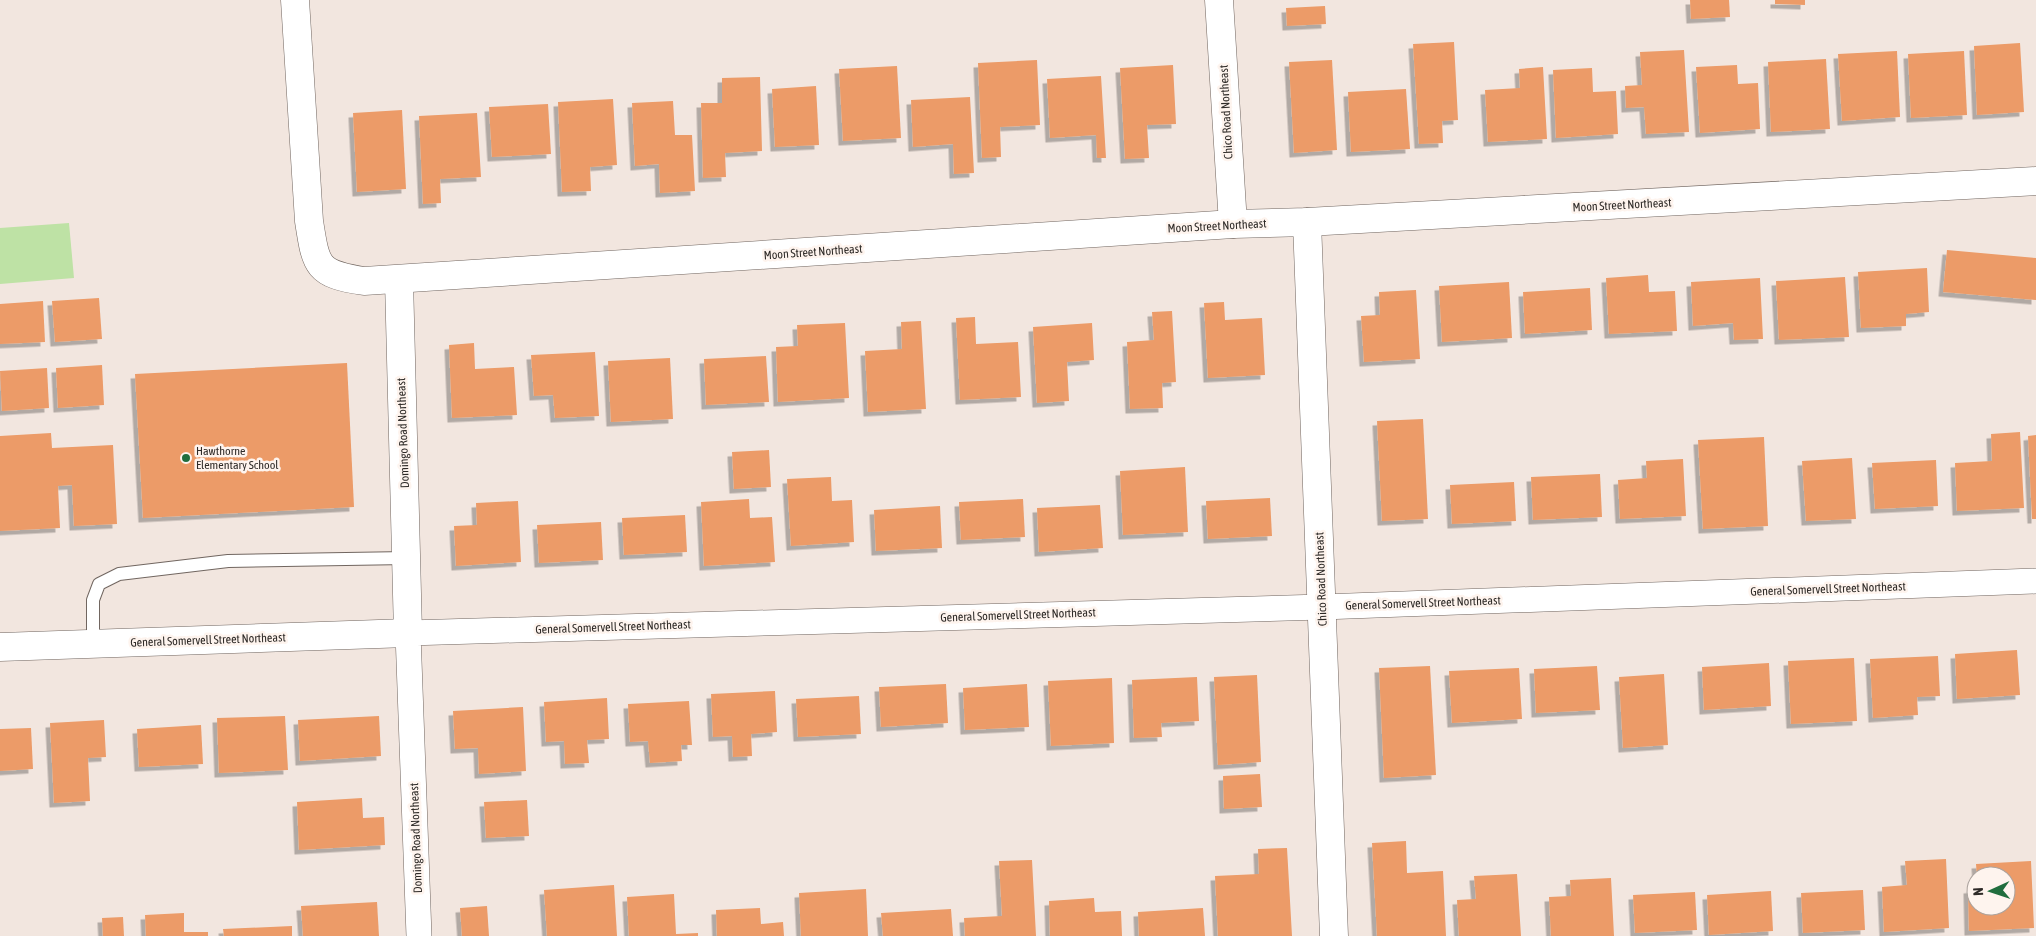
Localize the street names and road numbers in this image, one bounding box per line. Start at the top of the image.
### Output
street label: Chico Road Northeast [1217,64,1235,160]
street label: Moon Street Northeast [1572,195,1672,215]
street label: Moon Street Northeast [1167,216,1267,236]
street label: Moon Street Northeast [763,242,863,262]
street label: Domingo Road Northeast [394,377,412,488]
street label: Chico Road Northeast [1312,531,1330,626]
street label: General Somervell Street Northeast [1750,579,1906,599]
street label: General Somervell Street Northeast [1345,593,1501,613]
street label: General Somervell Street Northeast [940,605,1096,625]
street label: General Somervell Street Northeast [535,617,691,637]
street label: General Somervell Street Northeast [130,630,286,650]
street label: Domingo Road Northeast [407,782,425,893]

